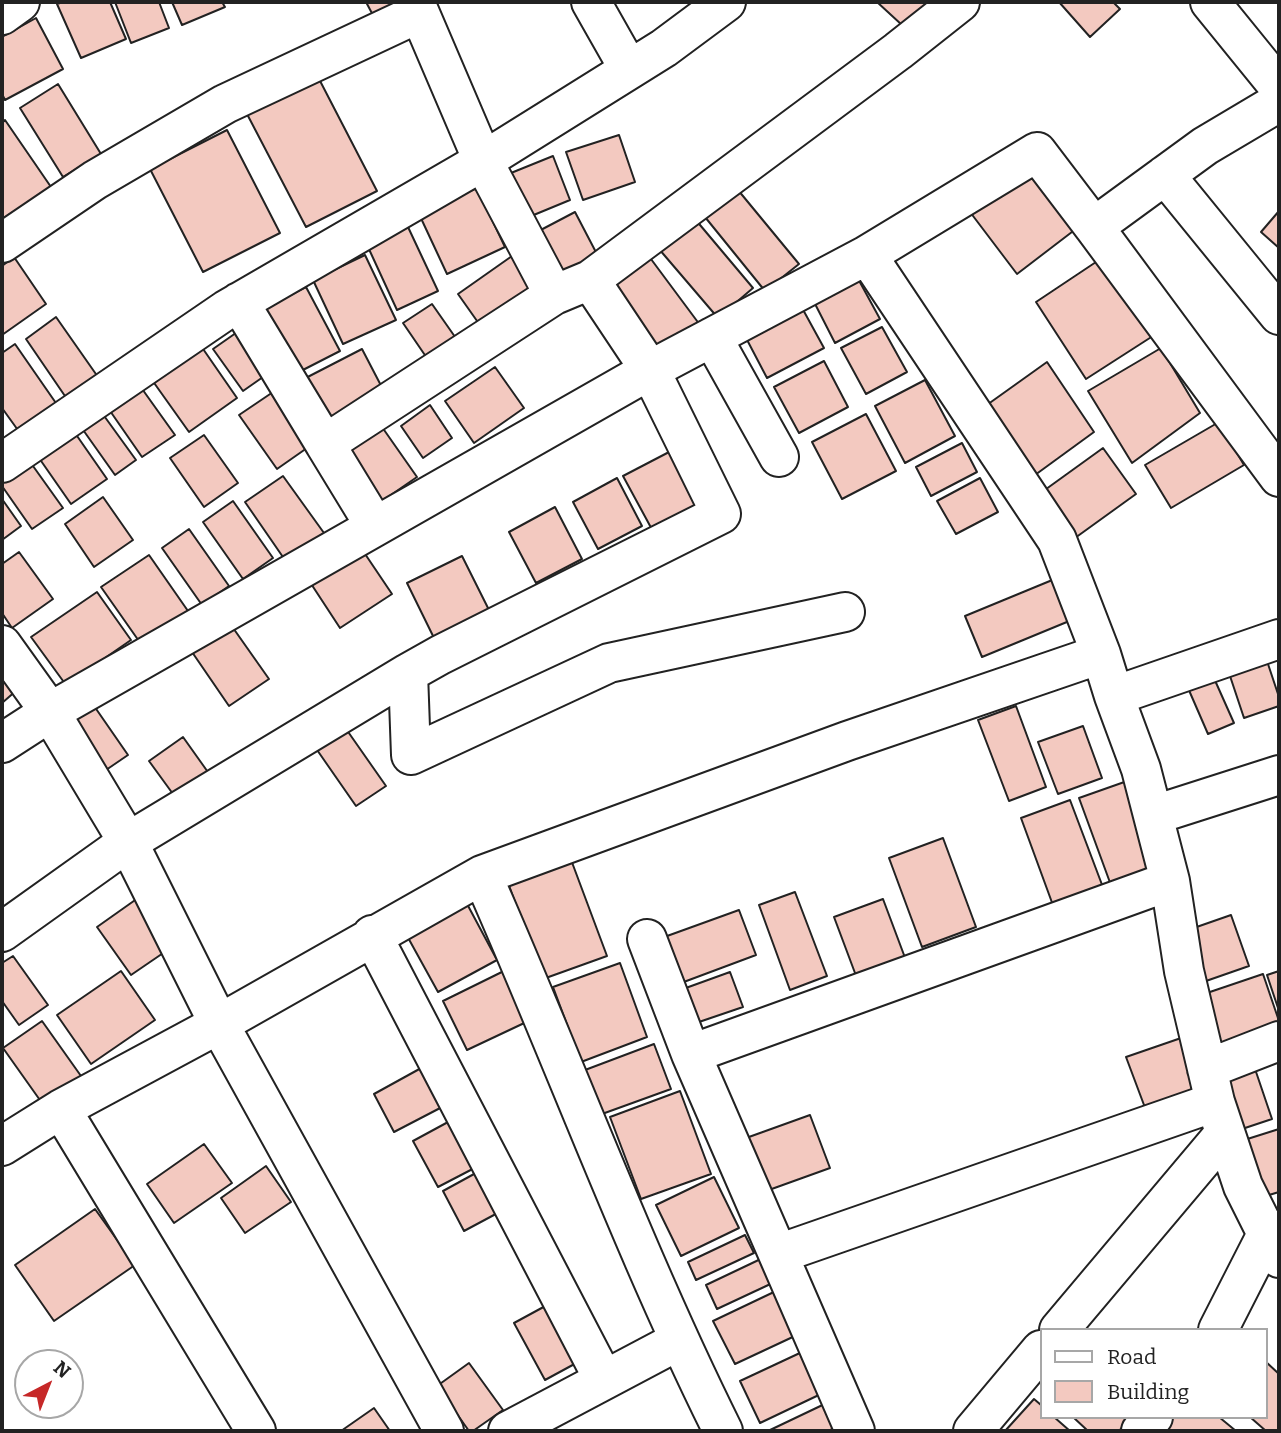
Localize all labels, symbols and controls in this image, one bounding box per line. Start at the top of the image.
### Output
legend [1040,1328,1267,1419]
text: Road [1107,1344,1156,1370]
north arrow [14,1349,84,1419]
text: N [49,1356,75,1383]
text: Building [1107,1379,1189,1405]

